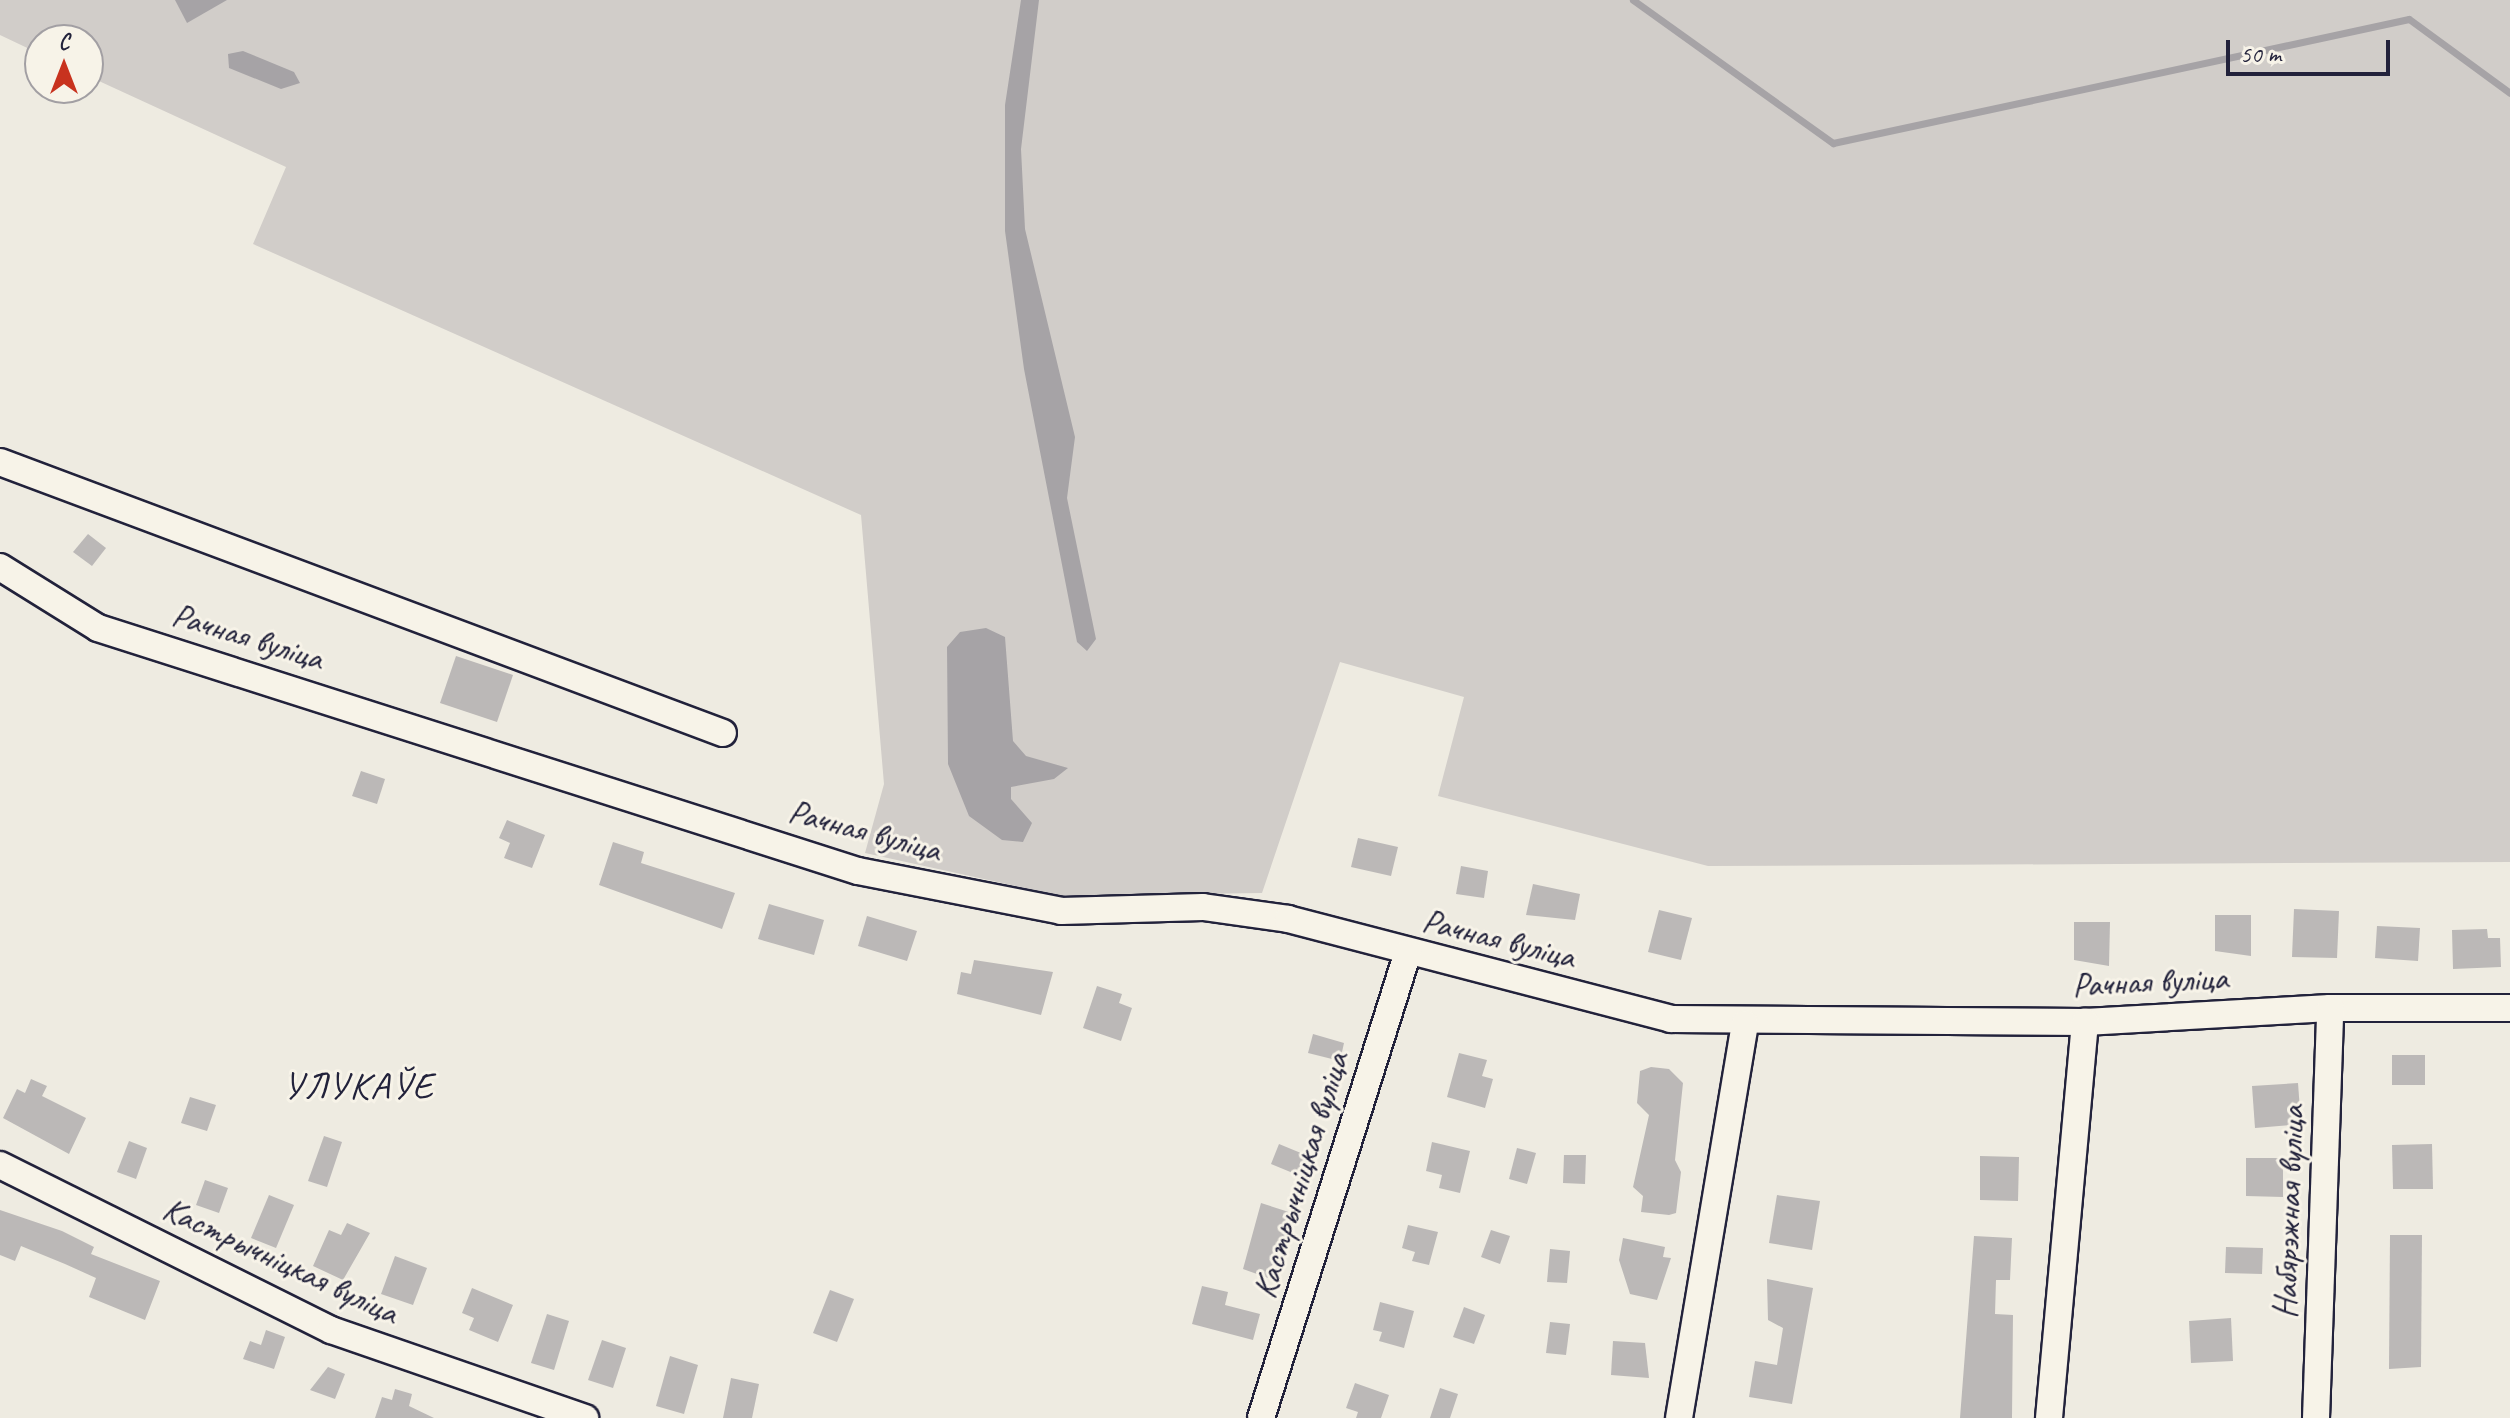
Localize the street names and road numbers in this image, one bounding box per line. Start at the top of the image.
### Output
street label: Рачная вуліца [168,594,328,678]
street label: Рачная вуліца [785,790,945,870]
street label: Рачная вуліца [1419,900,1579,976]
street label: Рачная вуліца [2072,957,2228,1005]
street label: Кастрычніцкая вуліца [1244,1048,1356,1302]
street label: Набярэжная вуліца [2264,1106,2312,1318]
street label: Кастрычніцкая вуліца [158,1188,404,1332]

